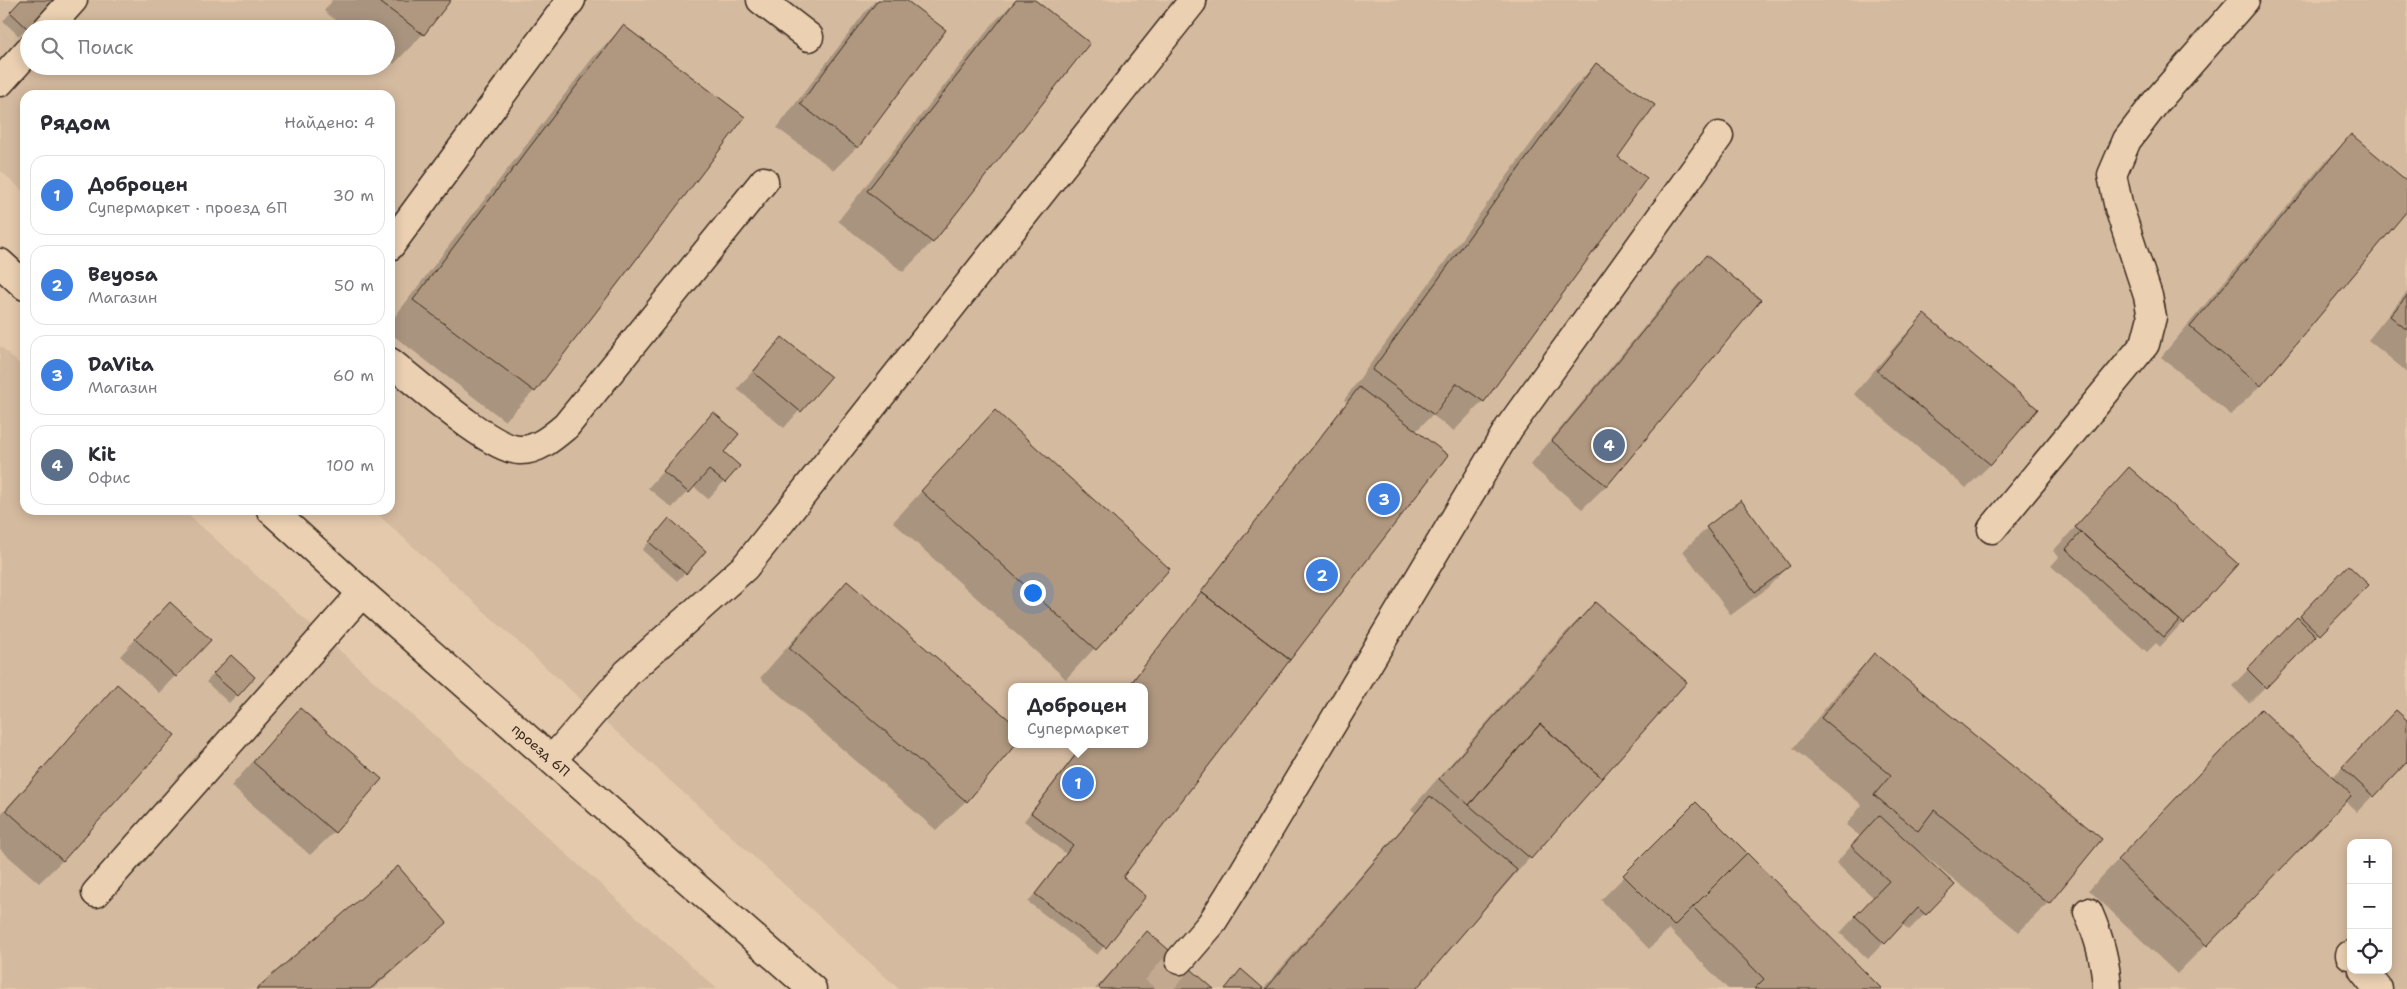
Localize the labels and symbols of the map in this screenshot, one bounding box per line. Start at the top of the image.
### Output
pin: 4 [1593,426,1625,464]
pin: 3 [1368,480,1400,518]
pin: 2 [1306,556,1338,594]
your location [1020,580,1046,606]
street label: проезд 6П [508,720,574,780]
pin: 1 [1062,764,1094,802]

